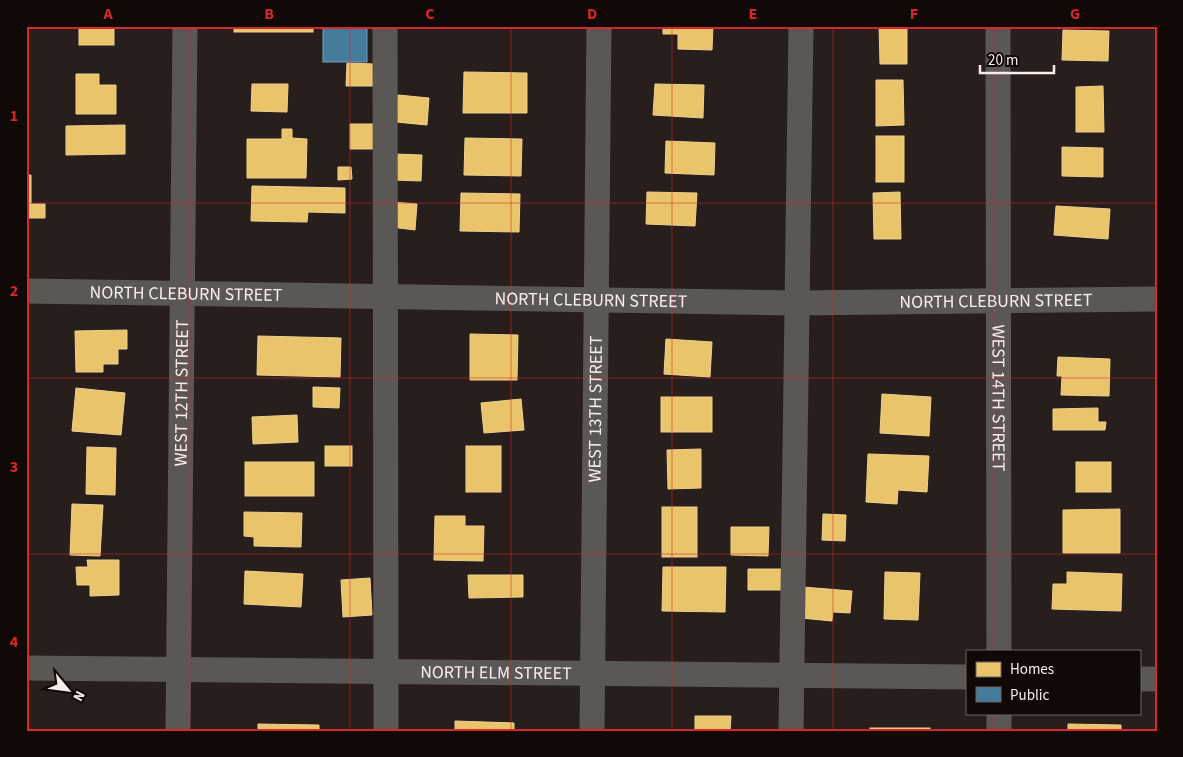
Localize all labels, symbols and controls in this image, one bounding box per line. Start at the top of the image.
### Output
text: A [102,3,113,25]
text: B [264,3,274,25]
text: C [425,3,435,25]
text: D [587,3,597,25]
text: E [749,3,757,25]
text: F [910,3,918,25]
text: G [1070,3,1080,25]
scale bar [980,42,1054,74]
text: 20 m [988,50,1018,71]
text: 1 [10,105,18,127]
text: 2 [10,280,18,302]
street label: NORTH CLEBURN STREET [89,280,283,308]
street label: NORTH CLEBURN STREET [494,286,688,314]
street label: NORTH CLEBURN STREET [899,288,1093,315]
street label: WEST 12TH STREET [169,319,195,467]
street label: WEST 14TH STREET [985,325,1011,472]
street label: WEST 13TH STREET [582,335,609,483]
text: 3 [10,456,18,478]
text: 4 [10,631,19,653]
legend [966,650,1140,714]
text: Homes [1010,659,1054,680]
street label: NORTH ELM STREET [420,660,572,686]
north arrow [42,664,92,714]
text: Public [1010,685,1049,706]
text: N [67,687,89,705]

